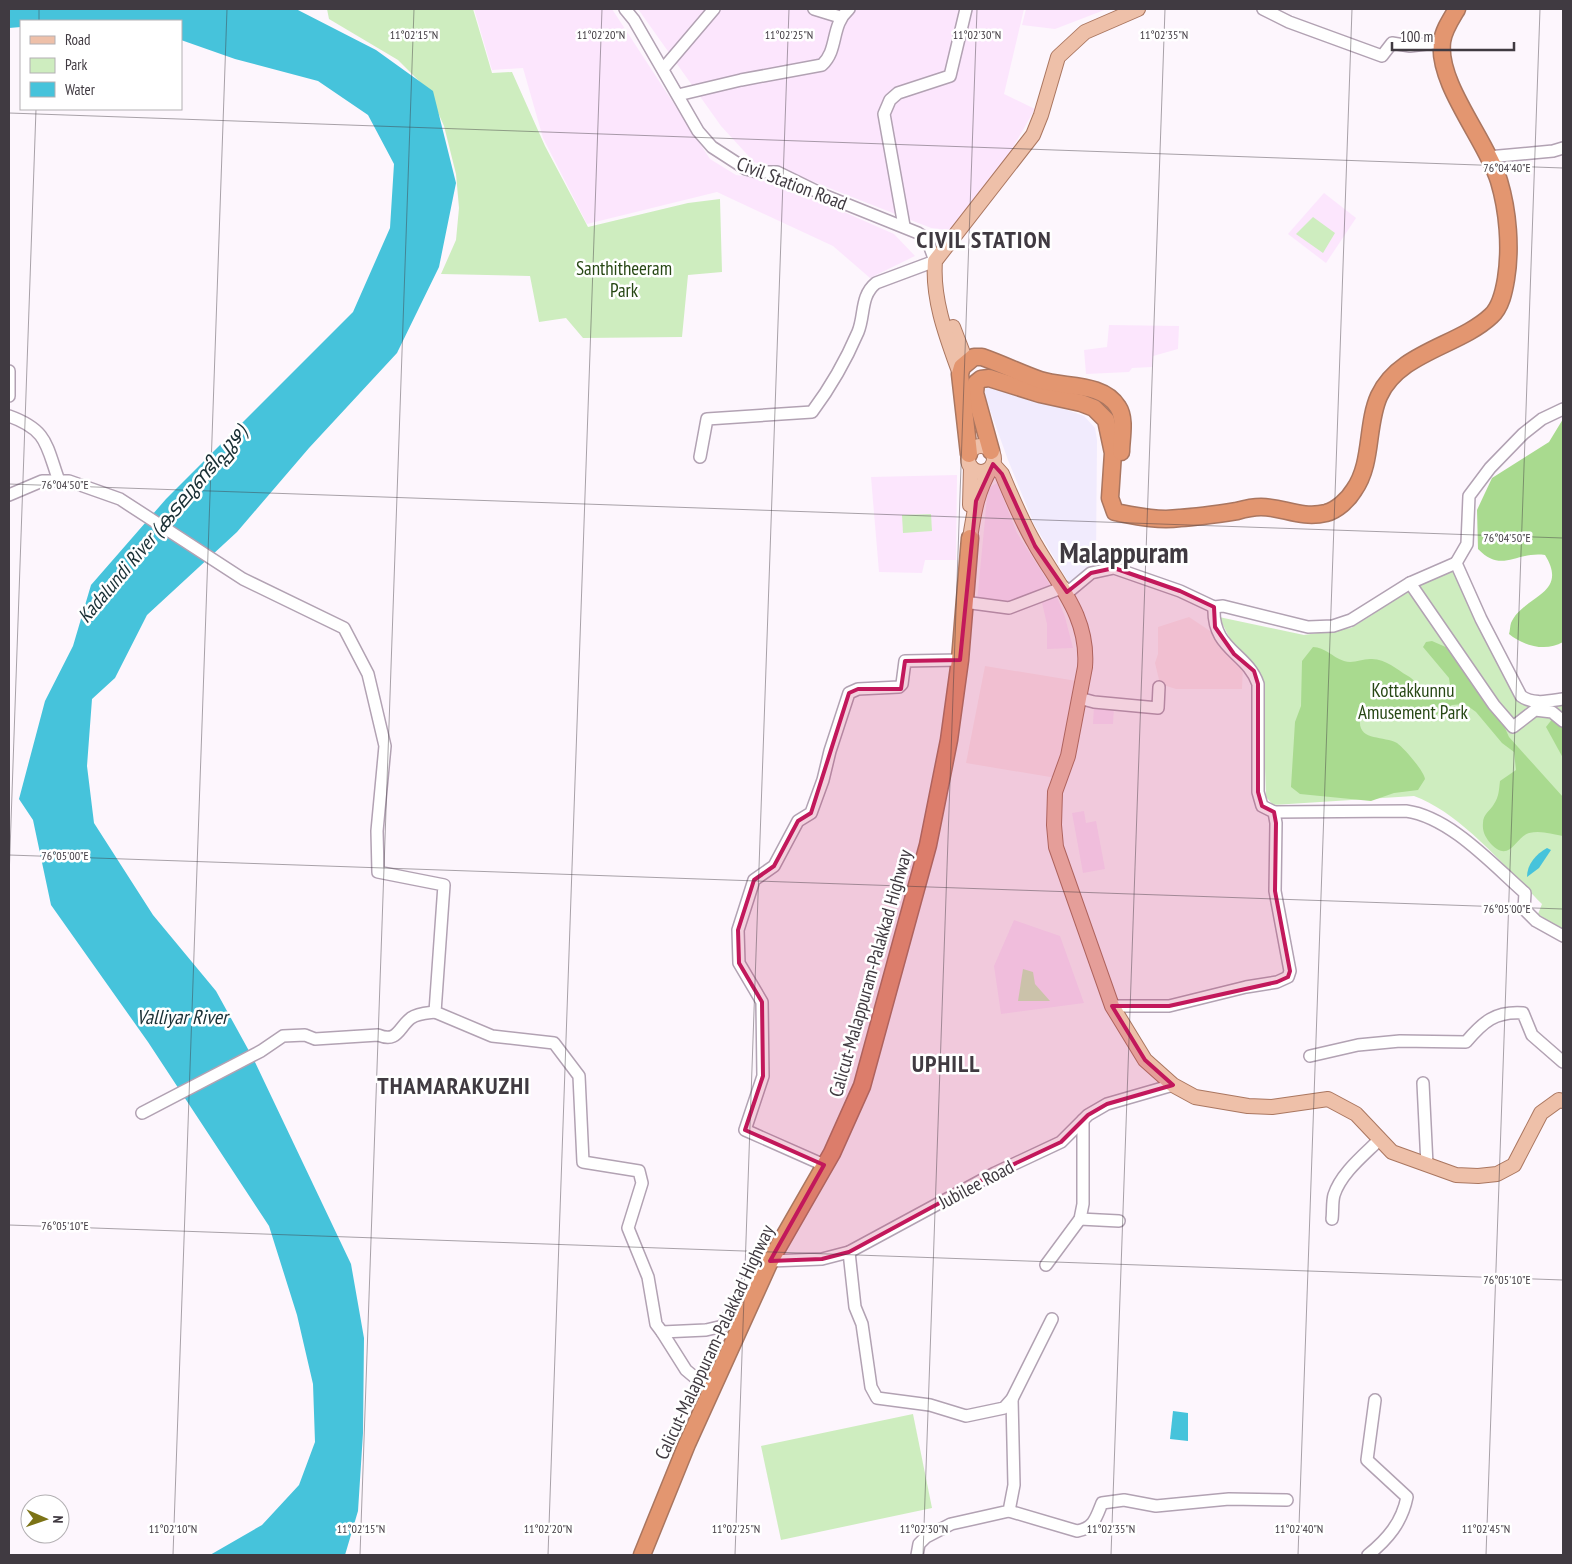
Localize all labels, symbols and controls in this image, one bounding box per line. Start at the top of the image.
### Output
legend [20,20,182,110]
scale bar [1392,20,1514,52]
text: 11°02'15"N [390,27,438,42]
text: 11°02'20"N [577,27,625,42]
text: 11°02'25"N [765,27,813,42]
text: 11°02'30"N [953,27,1001,42]
text: 11°02'35"N [1140,27,1188,42]
text: 100 m [1400,27,1433,46]
text: Road [65,30,91,49]
text: Park [65,55,87,74]
text: Water [65,80,96,99]
street label: Civil Station Road [734,151,850,215]
text: 76°04'40"E [1483,160,1531,175]
district label: CIVIL STATION [916,224,1052,255]
park label: Santhitheeram Park [576,256,672,302]
water label: Kadalundi River (കടലുണ്ടിപ്പുഴ) [72,418,255,629]
text: 76°04'50"E [41,477,89,492]
text: 76°04'50"E [1483,530,1531,545]
district label: Malappuram [1060,533,1188,571]
park label: Kottakkunnu Amusement Park [1358,678,1469,724]
street label: Calicut-Malappuram-Palakkad Highway [823,846,917,1099]
text: 76°05'00"E [41,848,89,863]
text: 76°05'00"E [1483,901,1531,916]
water label: Valliyar River [137,1004,230,1030]
district label: UPHILL [912,1048,980,1079]
district label: THAMARAKUZHI [377,1070,531,1101]
street label: Jubilee Road [933,1154,1018,1214]
text: 76°05'10"E [41,1218,89,1233]
street label: Calicut-Malappuram-Palakkad Highway [649,1220,779,1463]
text: 76°05'10"E [1483,1272,1531,1287]
north arrow [20,1494,70,1544]
text: N [49,1515,67,1524]
text: 11°02'10"N [149,1521,197,1536]
text: 11°02'15"N [337,1521,385,1536]
text: 11°02'20"N [524,1521,572,1536]
text: 11°02'25"N [712,1521,760,1536]
text: 11°02'30"N [900,1521,948,1536]
text: 11°02'35"N [1087,1521,1135,1536]
text: 11°02'40"N [1275,1521,1323,1536]
text: 11°02'45"N [1462,1521,1510,1536]

